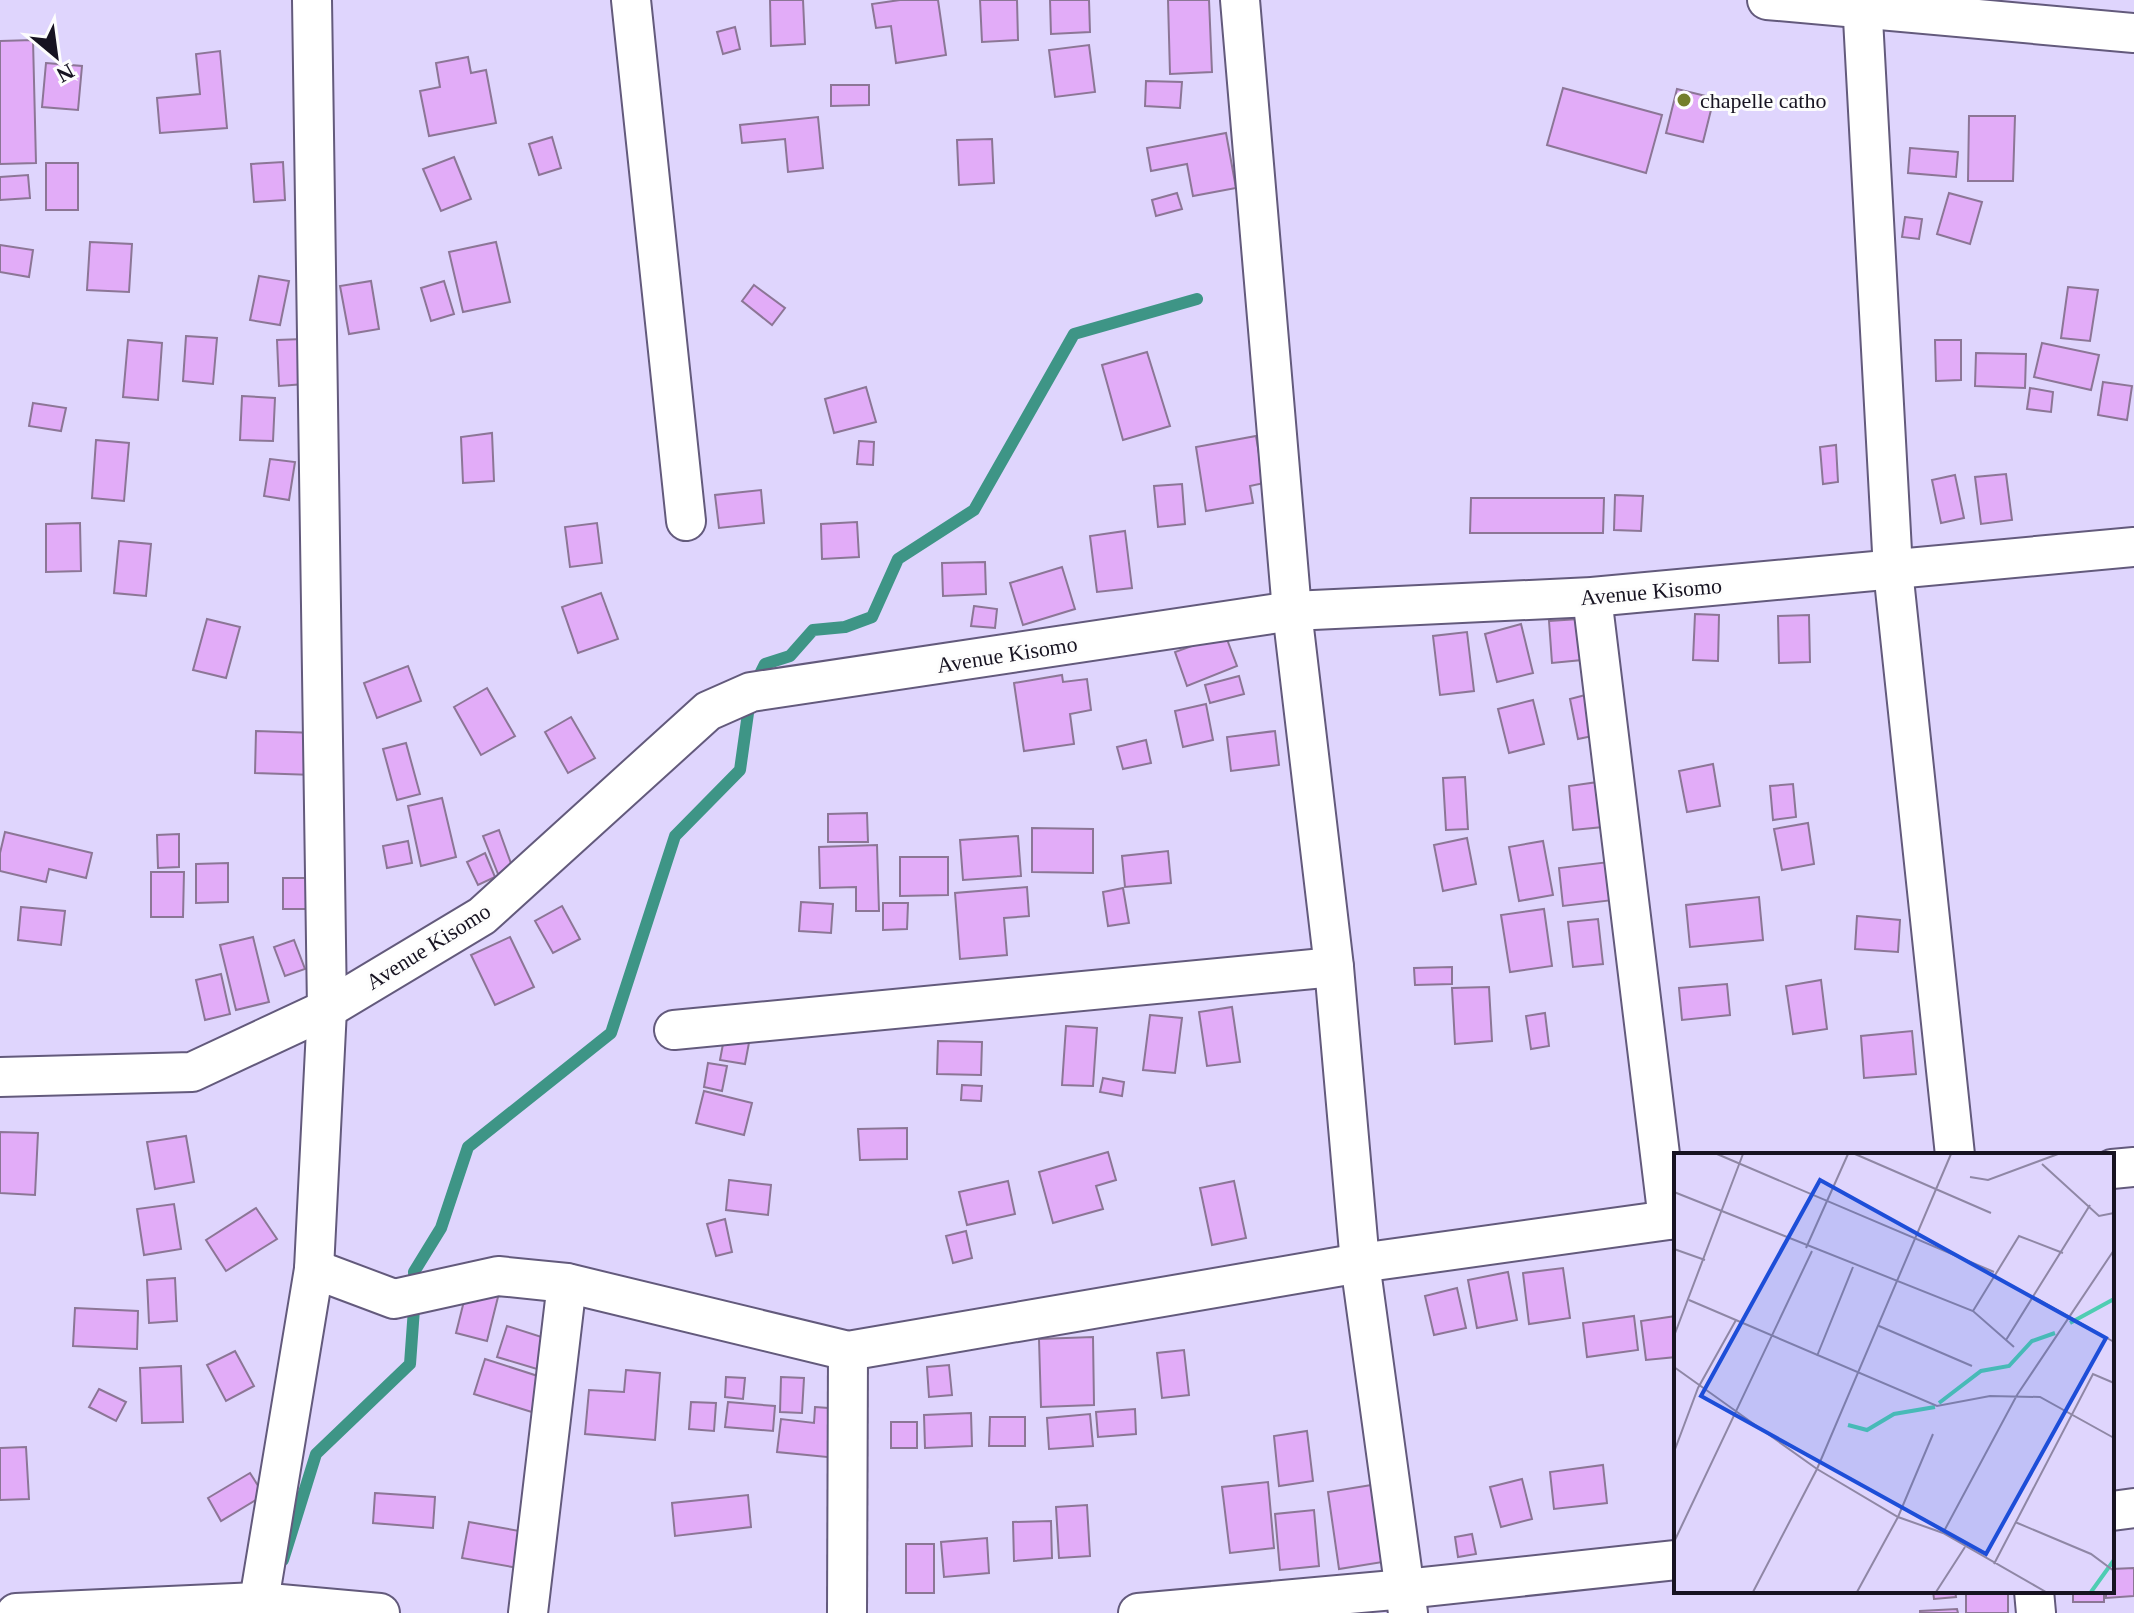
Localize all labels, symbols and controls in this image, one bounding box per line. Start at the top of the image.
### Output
north arrow [16,16,96,96]
text: N [52,58,78,88]
place label: chapelle catho [1700,88,1826,113]
marker: chapelle catho [1675,91,1693,109]
street label: Avenue Kisomo [1579,573,1723,610]
street label: Avenue Kisomo [935,631,1079,678]
street label: Avenue Kisomo [361,898,495,995]
inset map [1674,1153,2114,1593]

